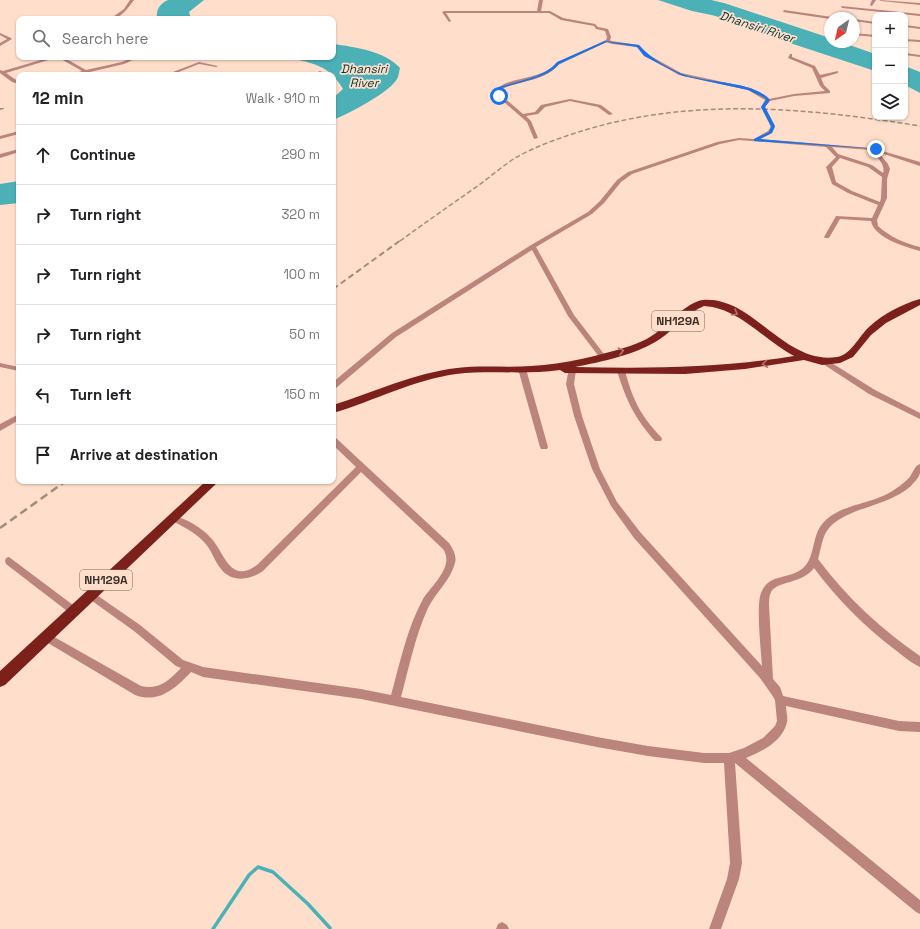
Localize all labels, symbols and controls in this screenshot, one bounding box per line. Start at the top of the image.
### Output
water label: Dhansiri River [718,7,798,47]
north arrow [824,12,860,48]
map controls [872,12,908,120]
button: + [872,12,908,48]
search box [16,16,336,60]
icon: search [30,27,52,49]
text: Search here [62,29,148,48]
button: − [872,48,908,84]
water label: Dhansiri River [341,61,389,91]
button: layers [872,84,908,120]
text: 12 min [32,87,84,109]
route start [490,87,508,105]
text: Walk · 910 m [246,90,320,107]
route end [867,140,885,158]
icon: ahead [32,144,54,166]
text: Continue [70,145,136,164]
text: 290 m [281,146,320,163]
icon: right [32,204,54,226]
text: Turn right [70,205,141,224]
text: 320 m [281,206,320,223]
icon: right [32,264,54,286]
text: Turn right [70,265,141,284]
text: 100 m [283,266,320,283]
one-way arrow [731,308,738,315]
road number: NH129A [652,311,704,331]
icon: right [32,324,54,346]
text: Turn right [70,325,141,344]
text: 50 m [289,326,320,343]
one-way arrow [618,347,625,356]
one-way arrow [762,359,768,368]
icon: left [32,384,54,406]
text: Turn left [70,385,132,404]
text: 150 m [284,386,320,403]
icon: arrive [32,444,54,466]
text: Arrive at destination [70,445,218,464]
road number: NH129A [80,570,132,590]

